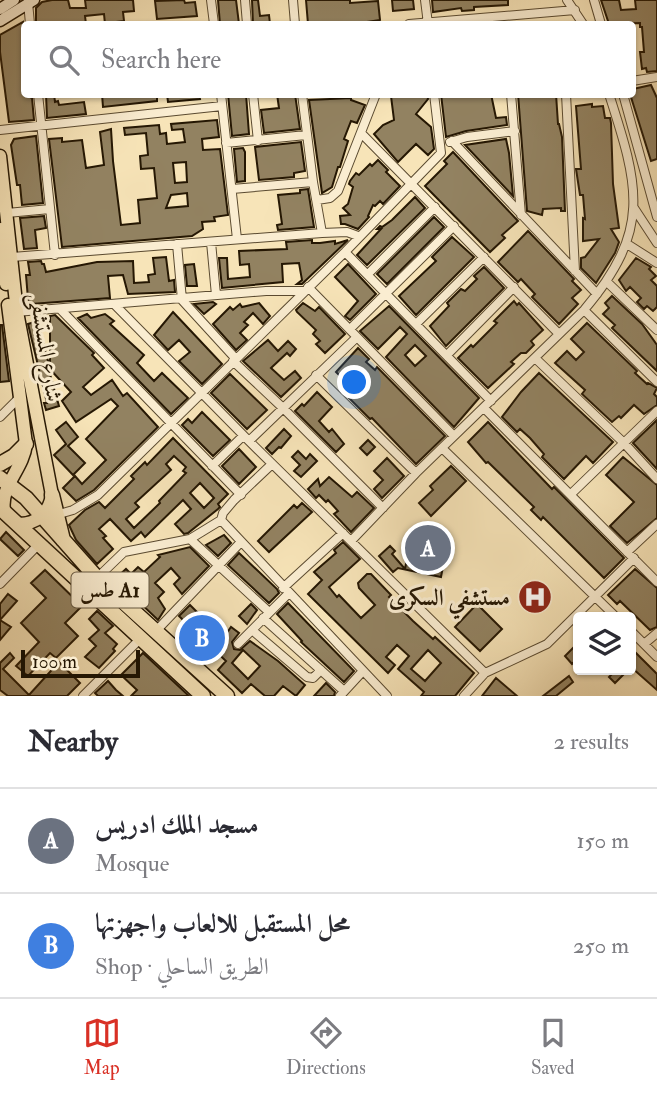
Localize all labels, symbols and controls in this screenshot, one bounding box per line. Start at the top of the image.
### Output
search box [21,21,636,98]
icon: search [45,41,83,79]
text: Search here [101,44,221,76]
street label: شارع المستشفى [18,290,69,405]
your location [337,365,371,399]
pin: A [405,522,451,574]
road number: طس A1 [72,572,148,608]
hospital icon: مستشفي السكرى [516,578,554,616]
place label: مستشفي السكرى [389,583,510,620]
pin: B [179,612,225,664]
map controls [573,612,636,675]
button: layers [573,612,636,675]
scale bar [21,647,140,679]
text: 100 m [32,650,77,674]
text: Nearby [28,723,118,760]
text: 2 results [554,727,629,756]
text: مسجد الملك ادريس [95,809,259,841]
text: A [44,826,58,855]
text: 150 m [576,826,629,855]
text: Mosque [95,849,169,878]
text: محل المستقبل للالعاب واجهزتها [95,908,350,940]
text: B [43,931,59,960]
text: 250 m [573,931,629,960]
text: Shop · الطريق الساحلي [95,952,269,981]
tab: Map [83,1014,121,1080]
tab: Directions [286,1014,366,1080]
tab: Saved [531,1014,574,1080]

